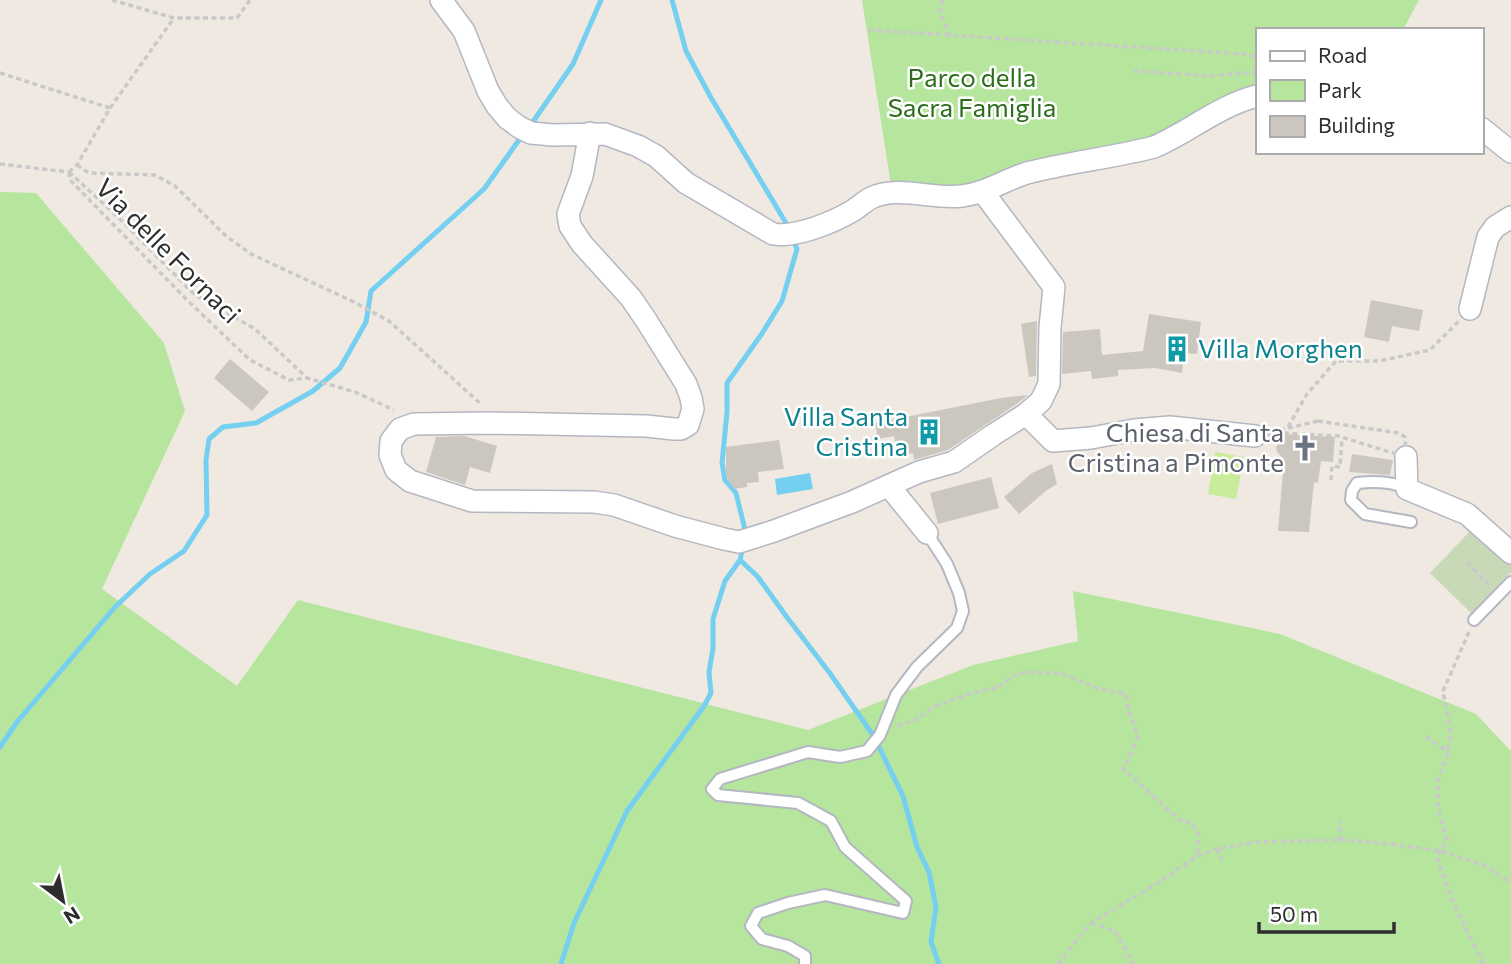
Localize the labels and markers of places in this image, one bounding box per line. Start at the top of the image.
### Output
place label: Villa Morghen [1198,332,1363,363]
building icon: Villa Morghen [1162,334,1192,364]
place label: Villa Santa Cristina [784,400,908,461]
place label: Chiesa di Santa Cristina a Pimonte [1068,416,1284,477]
building icon: Villa Santa Cristina [914,417,944,447]
church icon: Chiesa di Santa Cristina a Pimonte [1290,433,1320,463]

